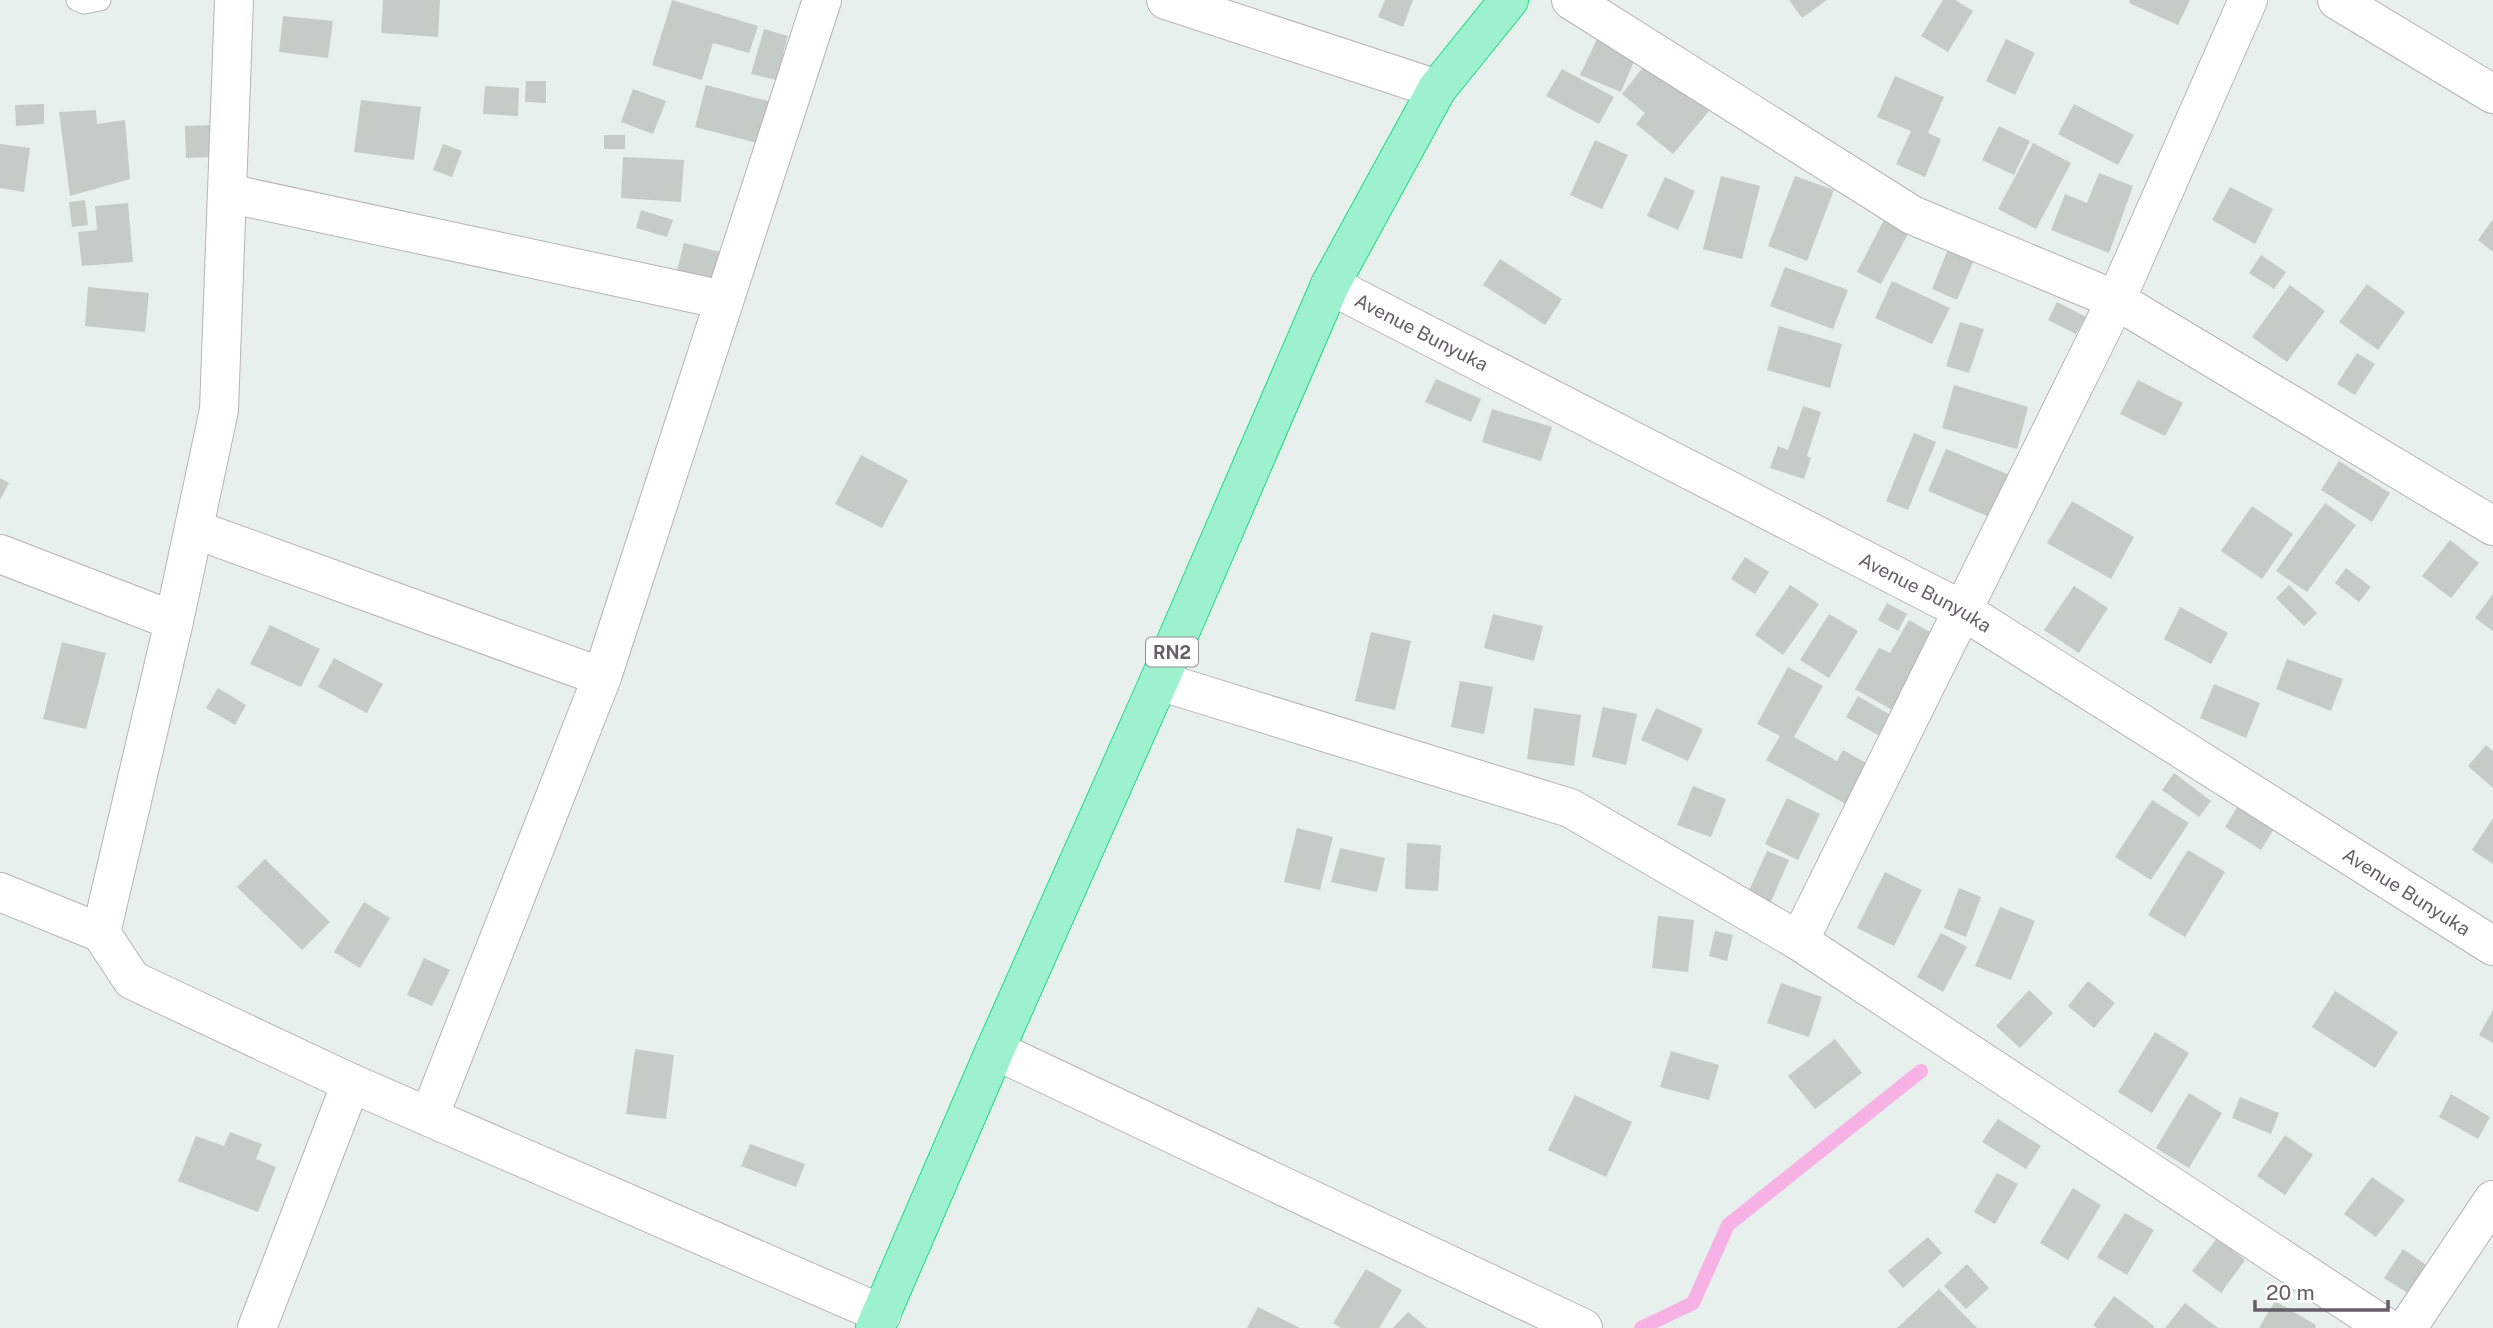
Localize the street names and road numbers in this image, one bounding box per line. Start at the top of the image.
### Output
street label: Avenue Bunyuka [1351,289,1492,375]
street label: Avenue Bunyuka [1856,548,1995,637]
road number: RN2 [1146,638,1198,666]
street label: Avenue Bunyuka [2339,843,2475,940]

